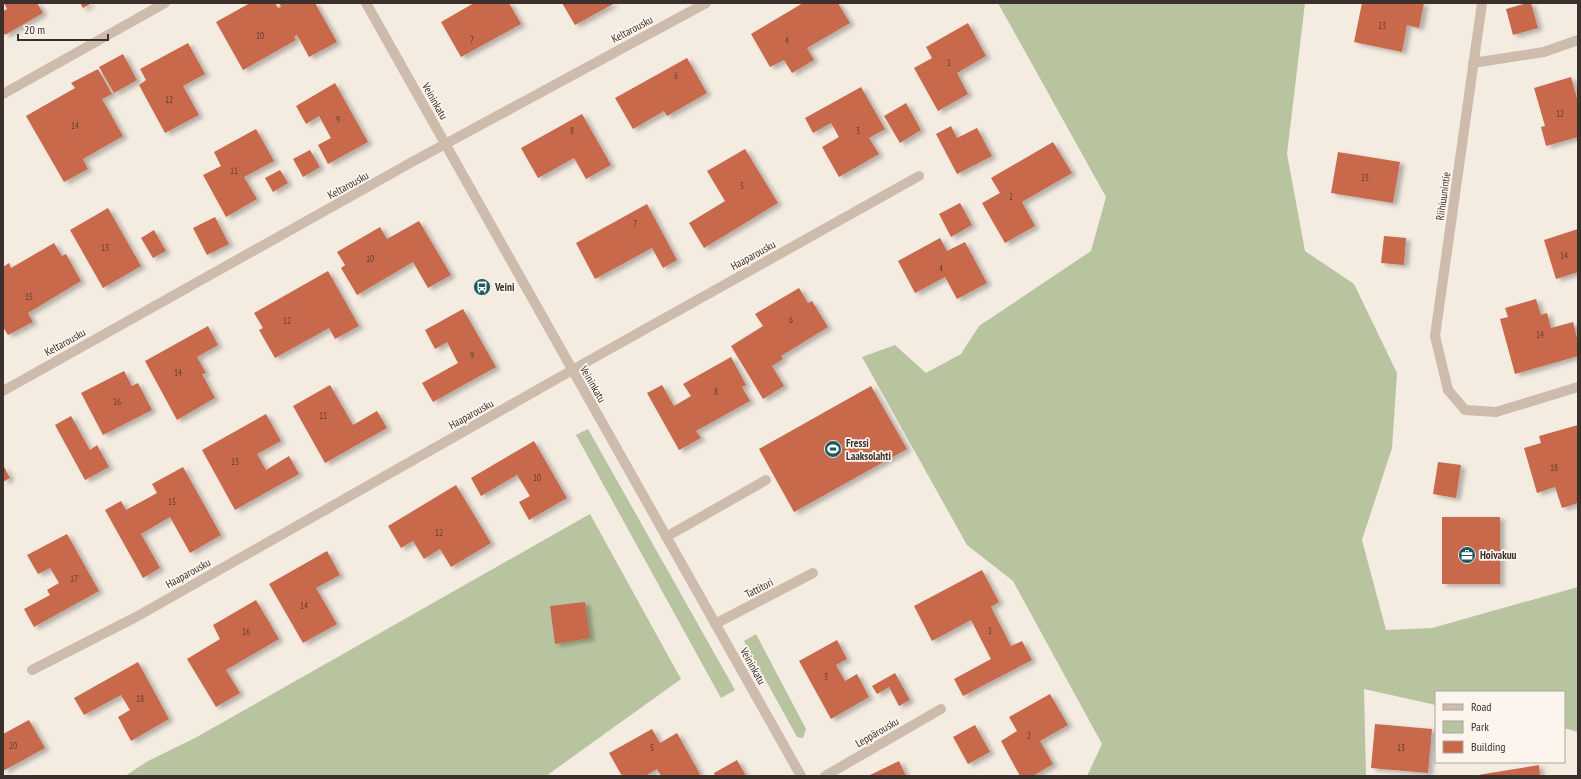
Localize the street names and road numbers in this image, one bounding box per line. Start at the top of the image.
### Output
street label: Keltarousku [609,12,655,46]
street label: Veininkatu [419,79,451,122]
street label: Keltarousku [325,168,371,202]
street label: Riihiuunintie [1433,170,1453,221]
street label: Haaparousku [728,237,778,273]
street label: Keltarousku [42,325,88,359]
street label: Veininkatu [576,362,609,405]
street label: Haaparousku [446,396,496,432]
street label: Haaparousku [163,555,213,591]
street label: Tattitori [742,575,776,601]
street label: Veininkatu [737,644,769,687]
street label: Leppärousku [853,714,901,750]

